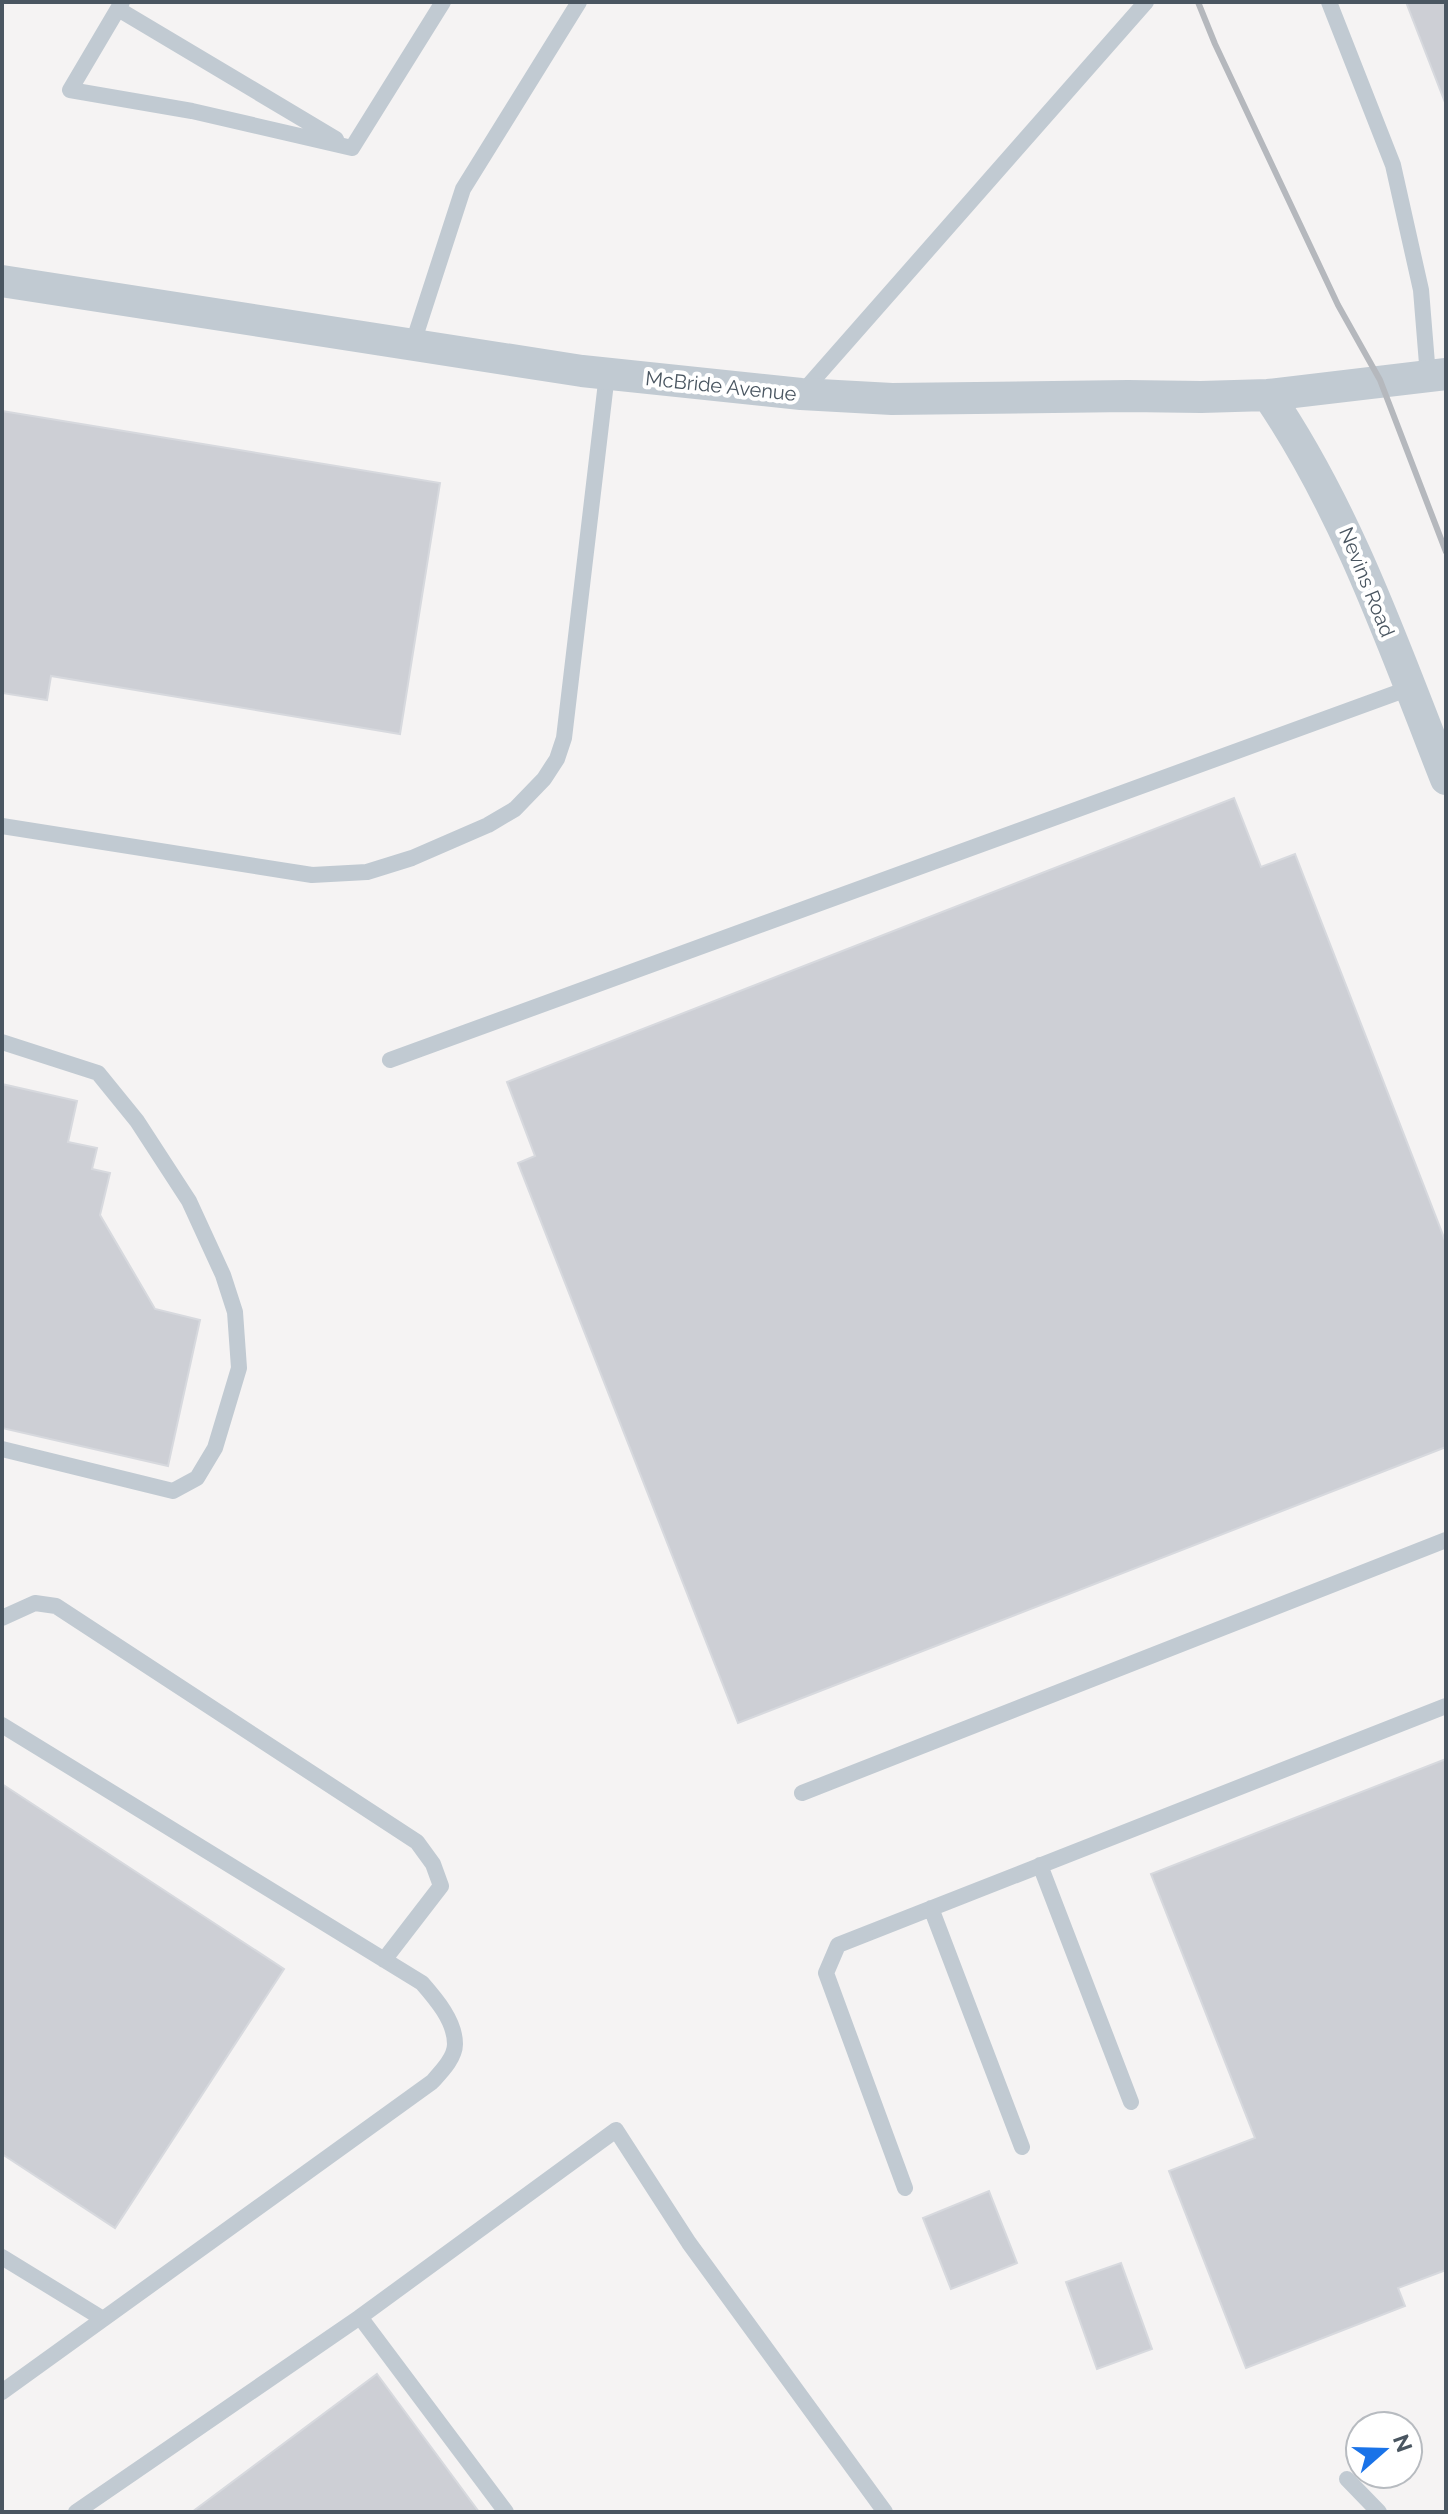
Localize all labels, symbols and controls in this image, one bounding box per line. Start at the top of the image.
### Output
street label: McBride Avenue [644,366,798,406]
street label: Nevins Road [1334,524,1400,640]
north arrow [1344,2410,1424,2490]
text: N [1388,2431,1418,2455]

